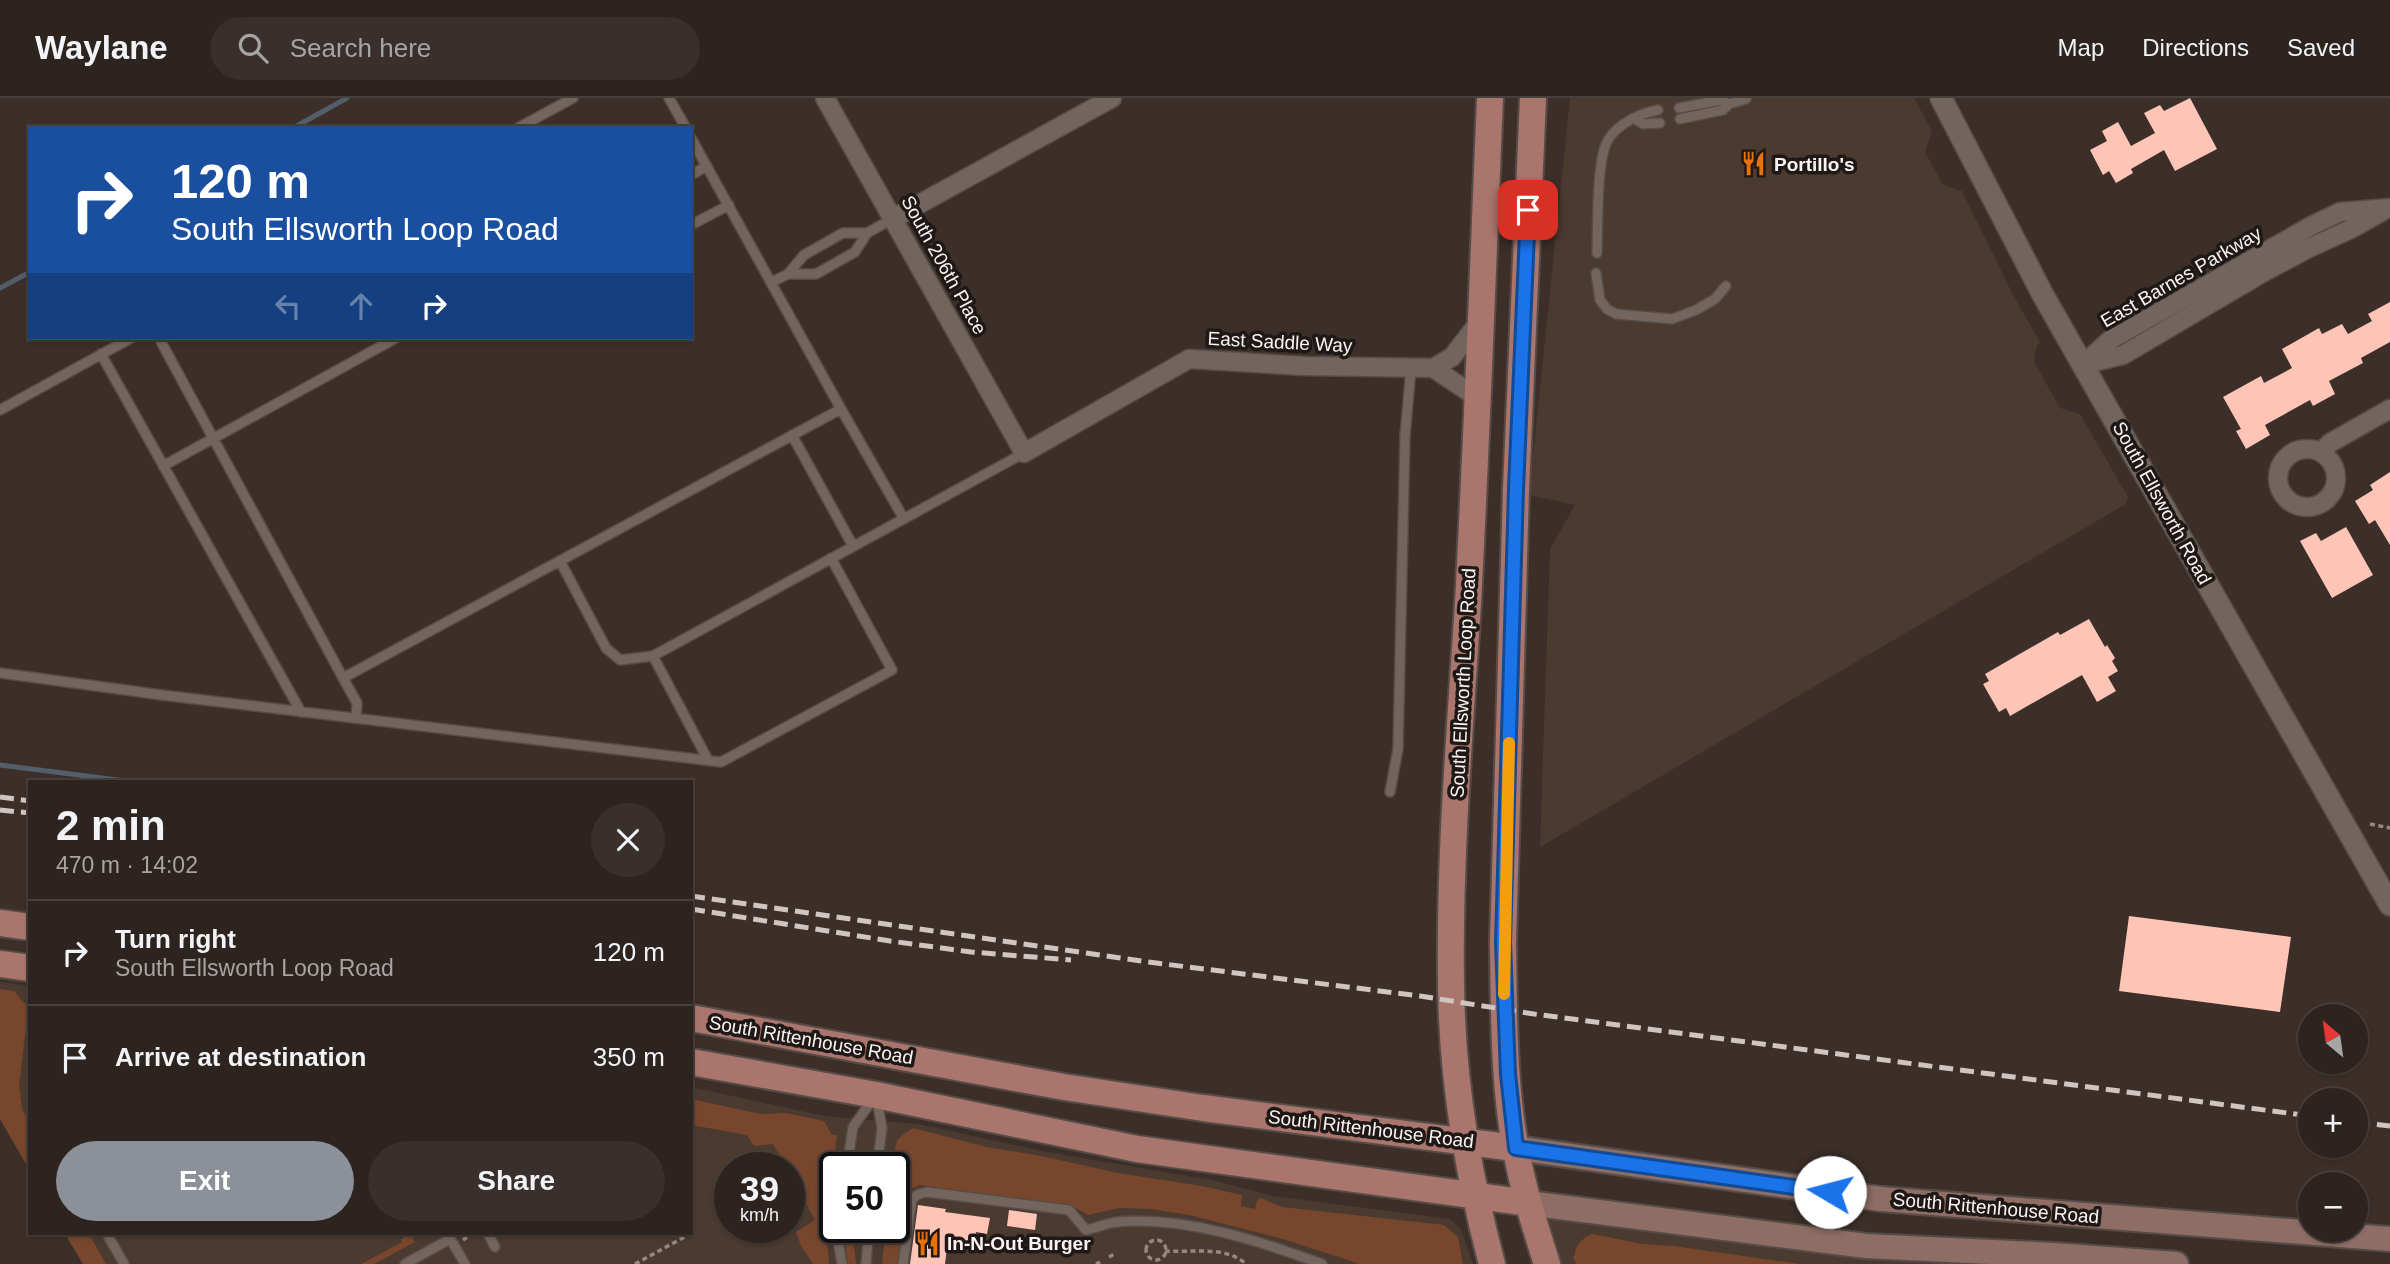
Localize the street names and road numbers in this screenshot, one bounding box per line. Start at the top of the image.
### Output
street label: South 206th Place [897,192,991,338]
street label: East Barnes Parkway [2097,222,2265,332]
street label: East Saddle Way [1207,328,1353,356]
street label: South Ellsworth Road [2109,418,2215,588]
street label: South Ellsworth Loop Road [1446,567,1480,799]
street label: South Rittenhouse Road [707,1012,915,1068]
street label: South Rittenhouse Road [1267,1106,1475,1152]
street label: South Rittenhouse Road [1892,1189,2100,1227]

